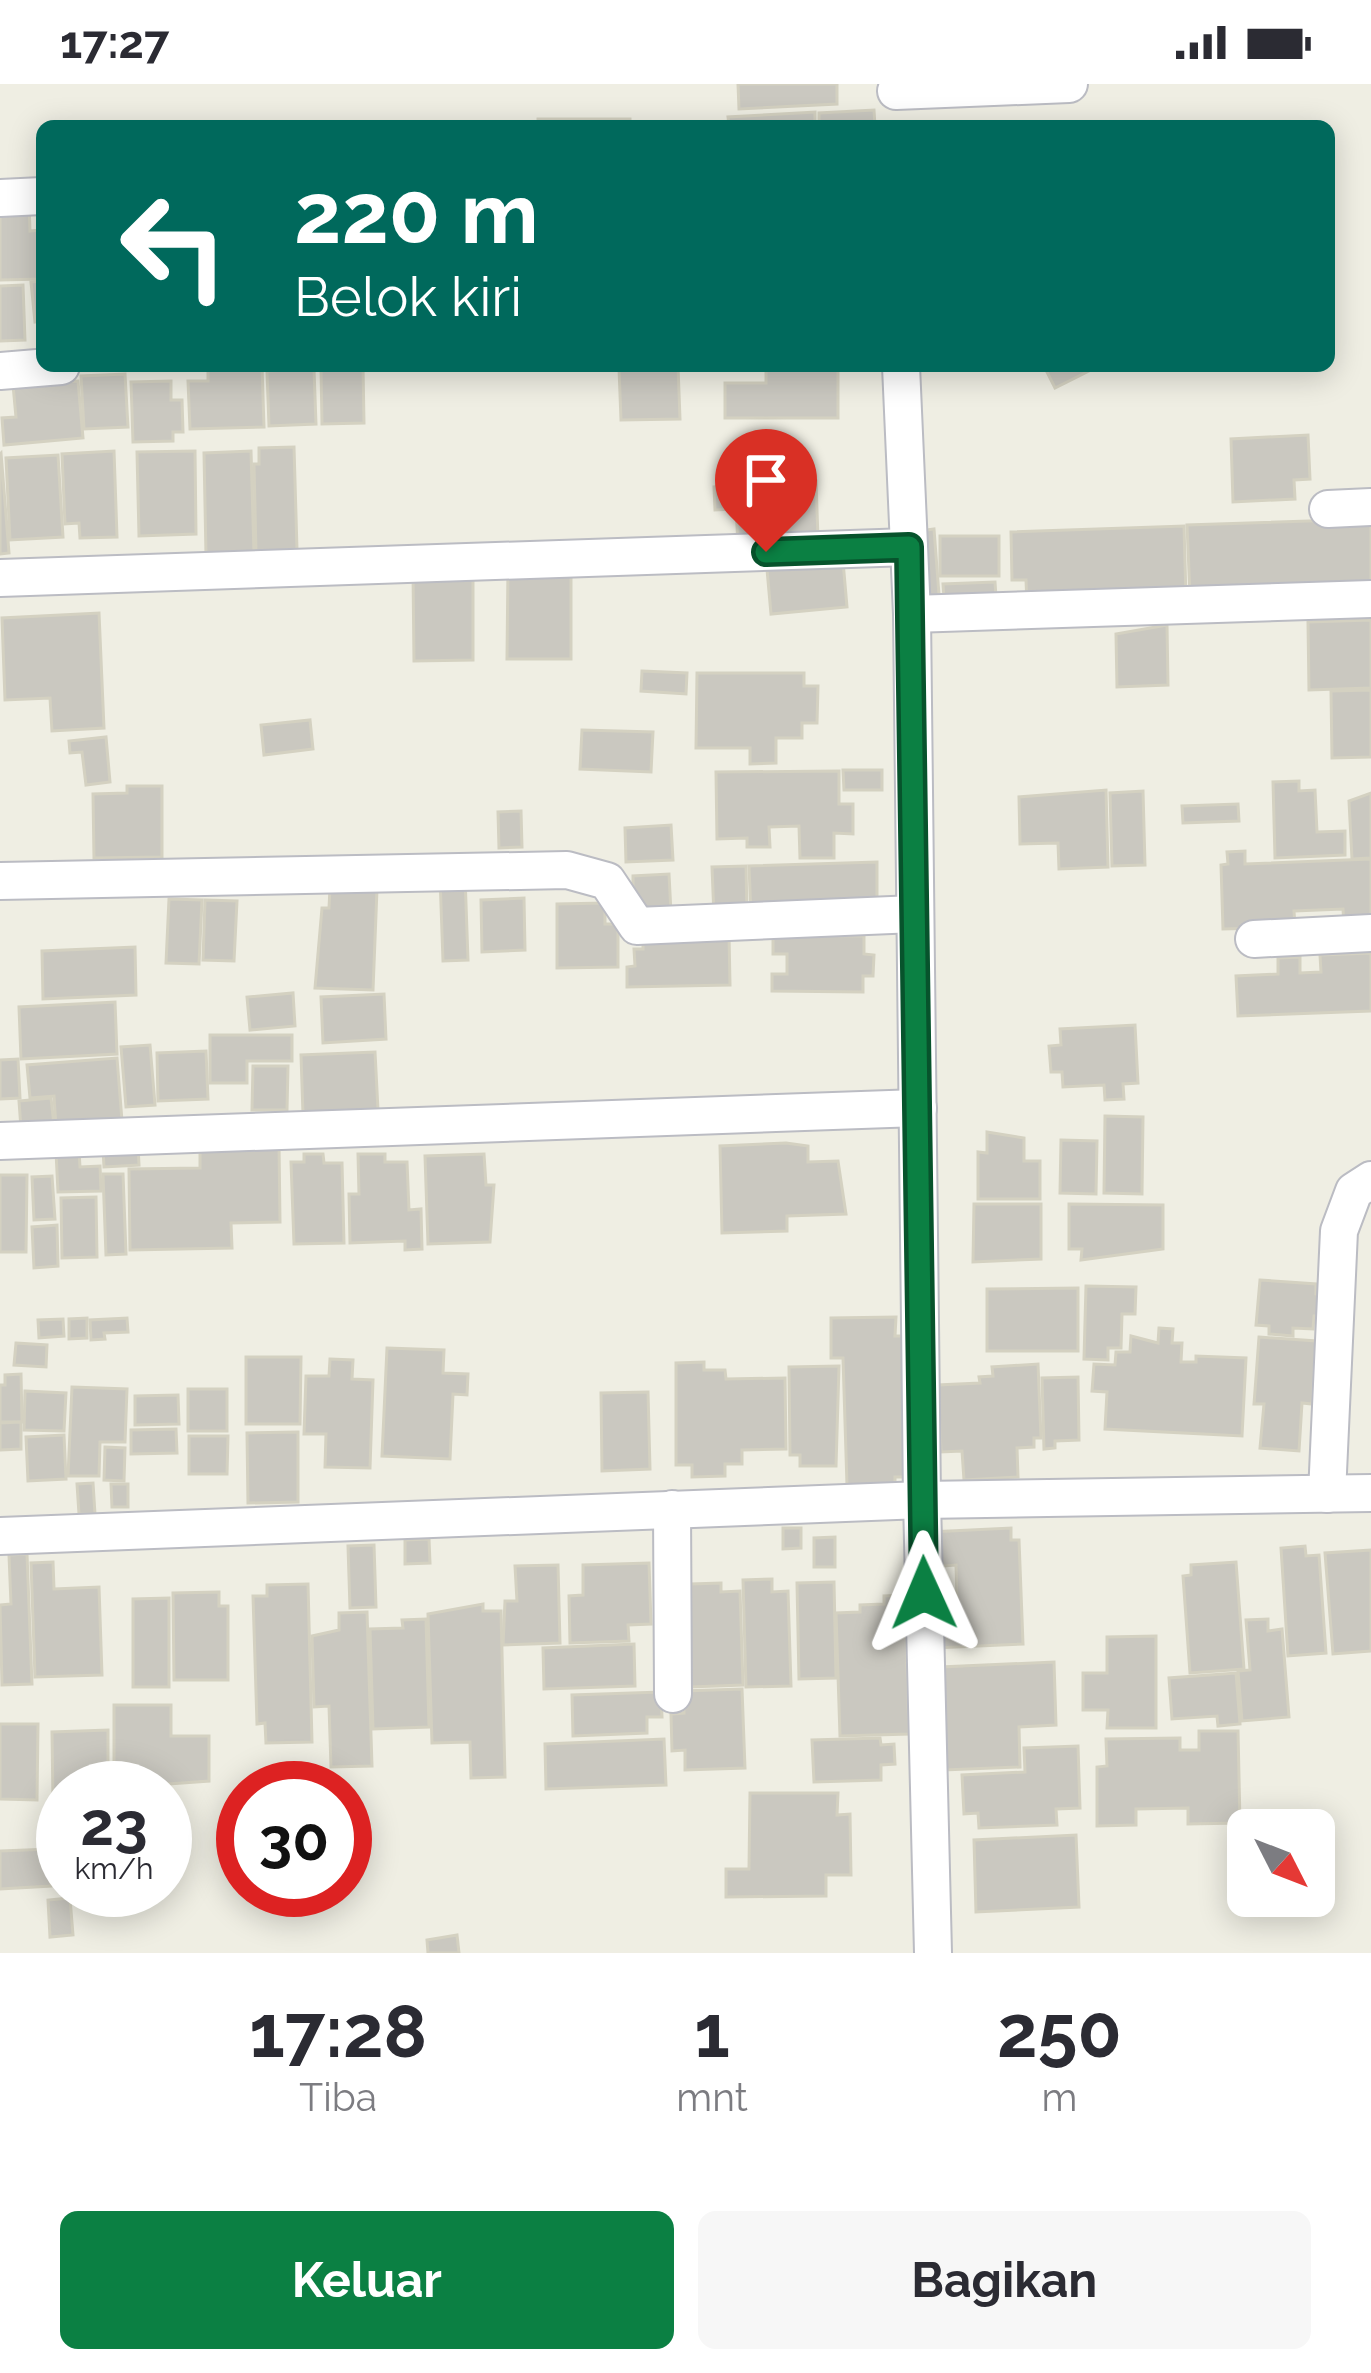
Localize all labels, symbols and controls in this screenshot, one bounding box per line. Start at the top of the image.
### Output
text: 17:27 [60,16,169,69]
text: 220 m [294,164,539,263]
icon: left [96,168,252,324]
text: Belok kiri [294,265,522,329]
pin [715,429,817,552]
icon: arrive [733,447,799,513]
position arrow [861,1530,987,1656]
speed limit sign: 30 [216,1761,372,1917]
text: 23 [80,1789,148,1859]
north arrow [1227,1809,1335,1917]
map controls [1227,1809,1335,1917]
text: km/h [74,1851,154,1886]
text: 17:28 [249,1989,427,2074]
text: 1 [694,1989,730,2074]
text: 250 [997,1989,1122,2074]
text: Tiba [299,2074,377,2120]
text: mnt [676,2074,748,2120]
text: m [1041,2074,1077,2120]
button: Keluar [60,2211,674,2349]
button: Bagikan [698,2211,1311,2349]

